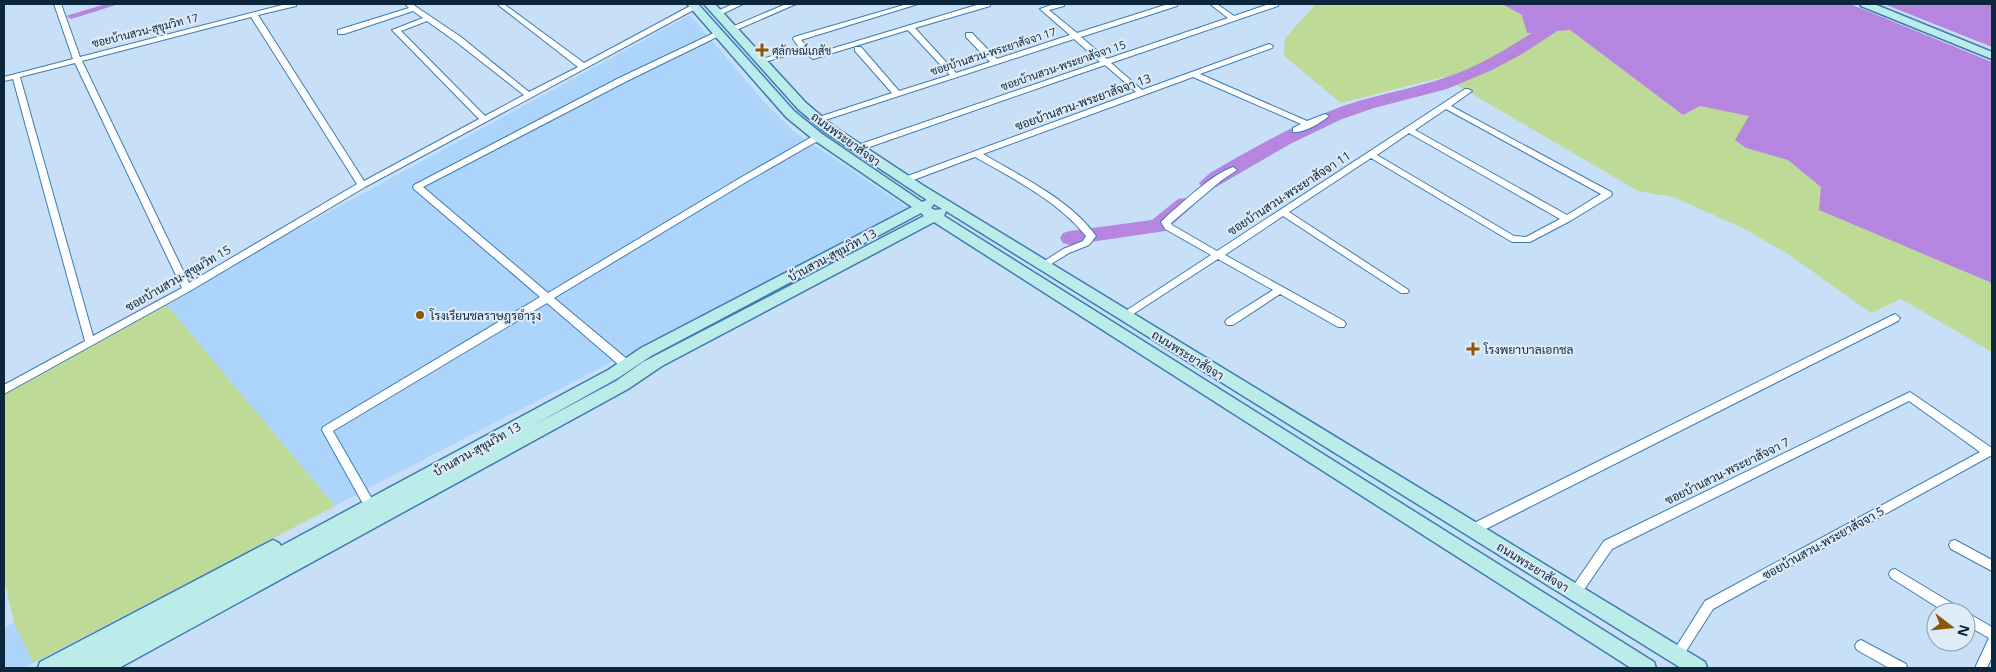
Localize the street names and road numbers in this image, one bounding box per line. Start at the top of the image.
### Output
street label: ซอยบ้านสวน-สุขุมวิท 17 [90,9,200,52]
street label: ซอยบ้านสวน-พระยาสัจจา 17 [928,24,1058,78]
street label: ซอยบ้านสวน-พระยาสัจจา 15 [998,36,1128,94]
street label: ซอยบ้านสวน-พระยาสัจจา 13 [1013,69,1154,135]
street label: ถนนพระยาสัจจา [808,108,884,170]
street label: ซอยบ้านสวน-พระยาสัจจา 11 [1224,147,1354,239]
street label: บ้านสวน-สุขุมวิท 13 [785,224,880,286]
street label: ซอยบ้านสวน-สุขุมวิท 15 [122,241,235,316]
street label: ถนนพระยาสัจจา [1149,326,1227,384]
street label: บ้านสวน-สุขุมวิท 13 [430,418,525,481]
street label: ซอยบ้านสวน-พระยาสัจจา 7 [1662,433,1792,509]
street label: ซอยบ้านสวน-พระยาสัจจา 5 [1759,502,1887,584]
street label: ถนนพระยาสัจจา [1494,538,1572,596]

